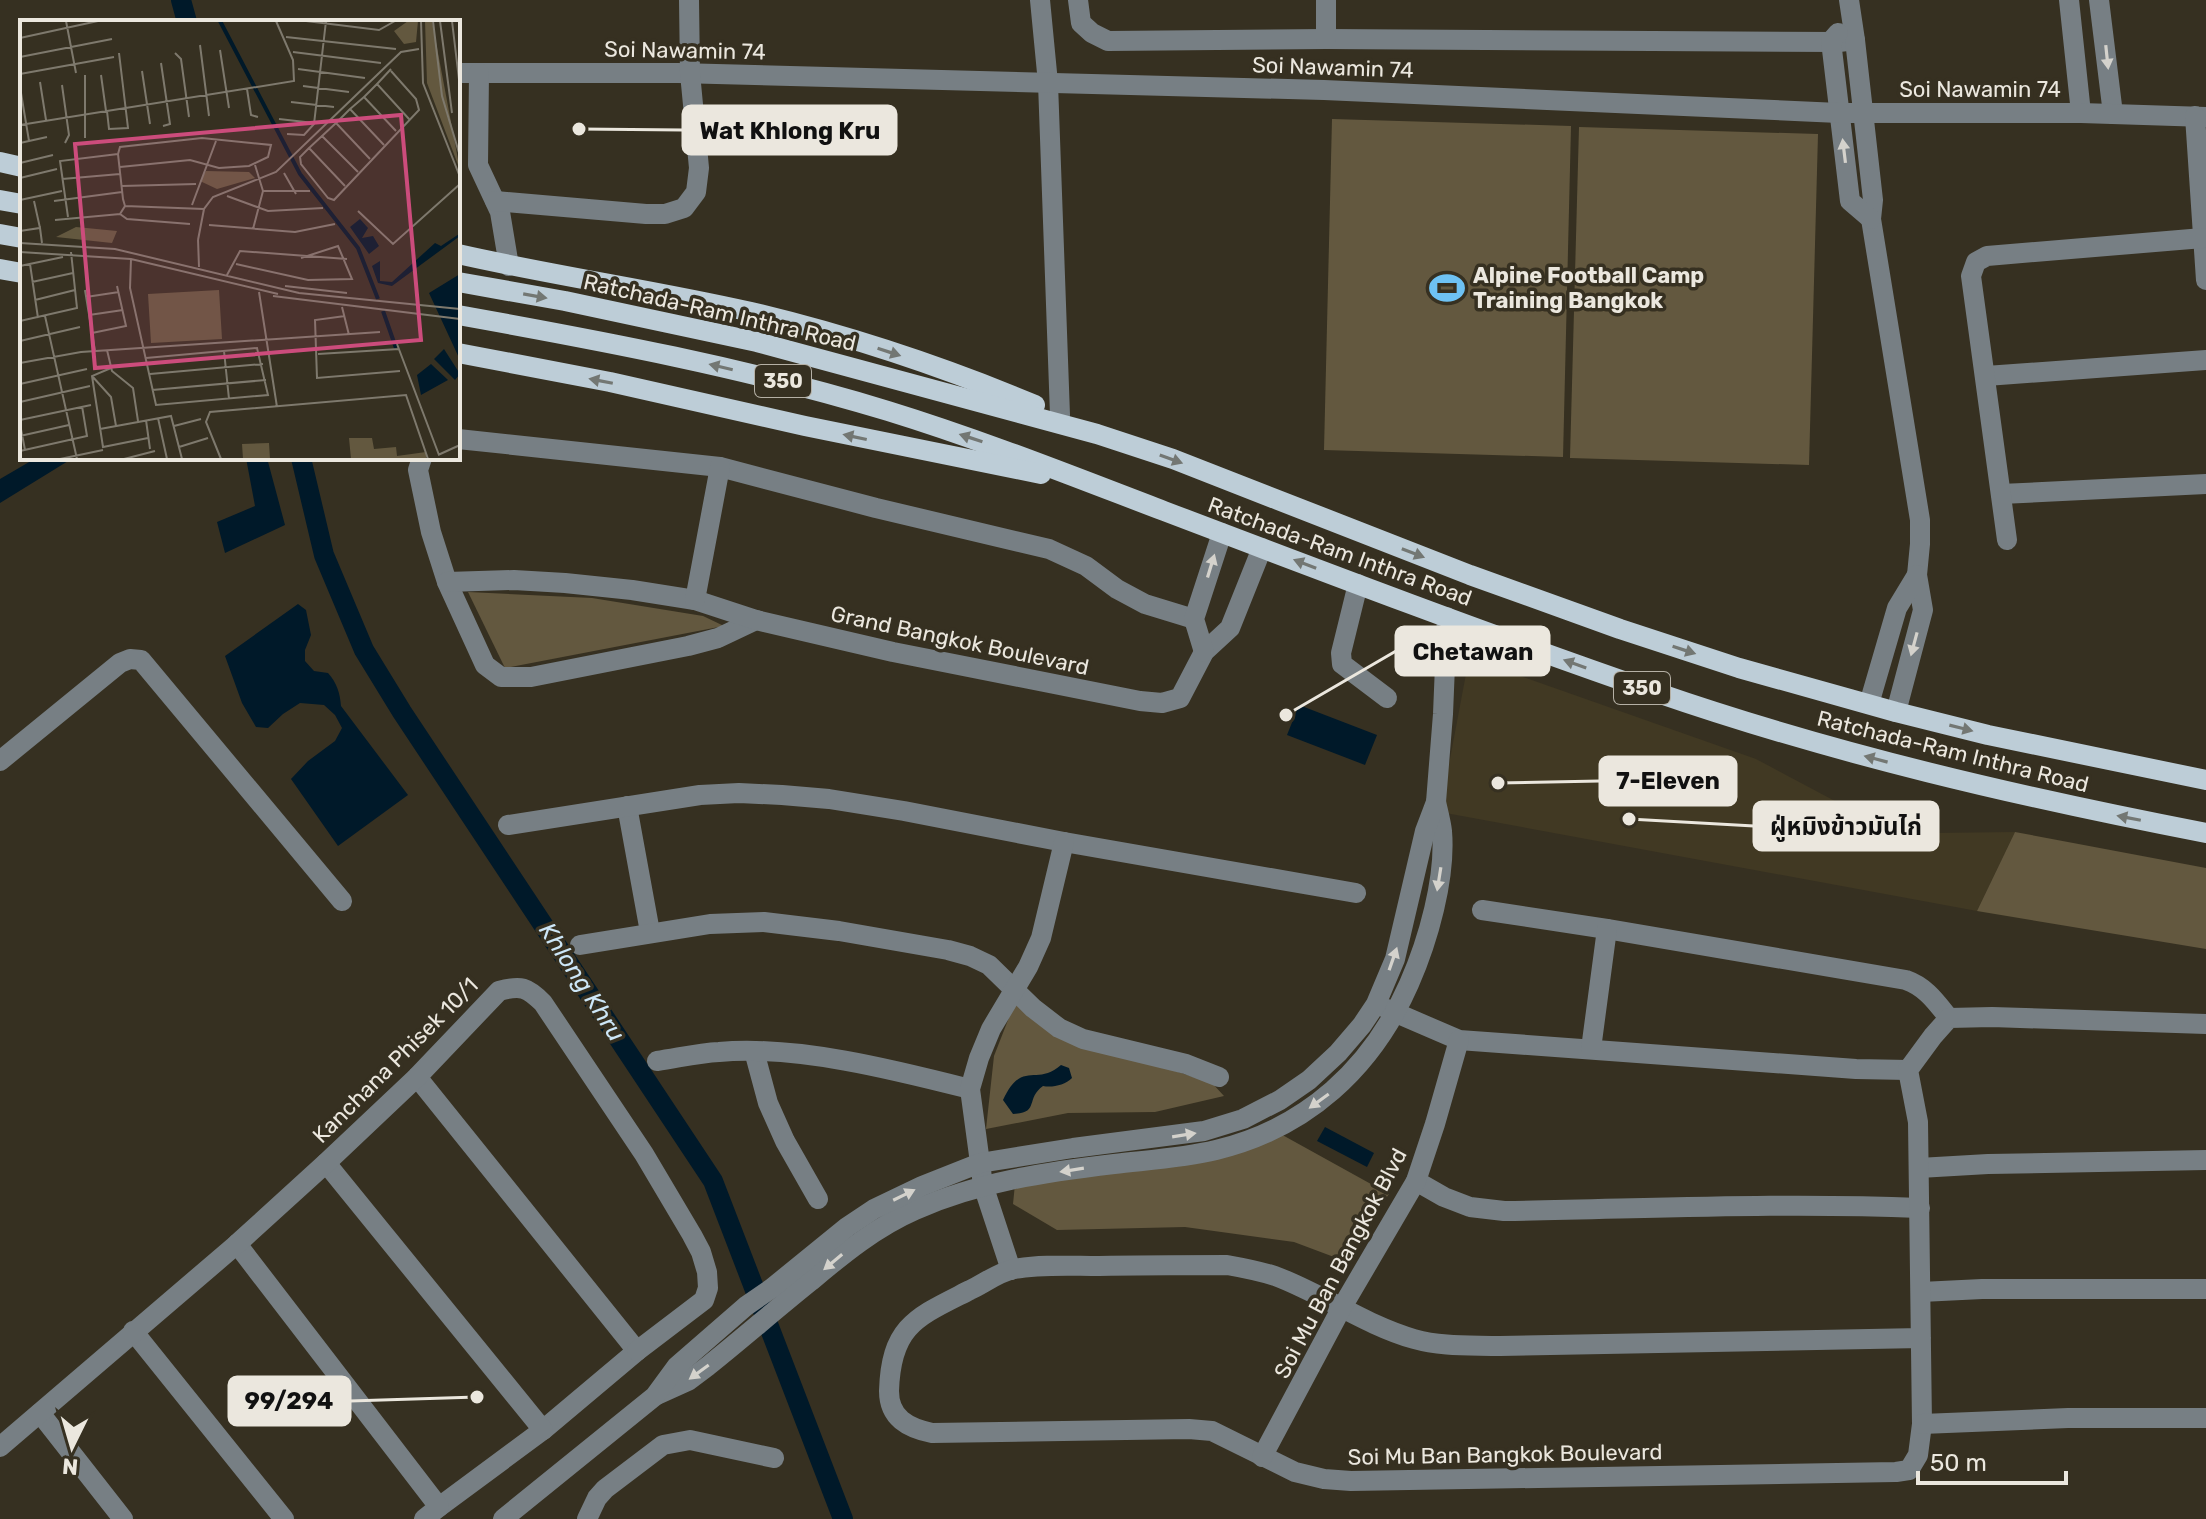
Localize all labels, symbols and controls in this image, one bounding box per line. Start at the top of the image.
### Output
inset map [20,20,460,460]
street label: Soi Nawamin 74 [604,36,766,65]
one-way arrow [2100,45,2113,70]
street label: Soi Nawamin 74 [1252,51,1414,84]
street label: Soi Nawamin 74 [1899,76,2061,103]
callout: Wat Khlong Kru [683,106,896,154]
text: Wat Khlong Kru [700,117,880,145]
one-way arrow [1837,138,1850,163]
place label: Alpine Football Camp Training Bangkok [1473,262,1704,314]
street label: Ratchada-Ram Inthra Road [581,268,859,357]
sports icon: Alpine Football Camp Training Bangkok [1428,269,1466,307]
one-way arrow [523,290,548,302]
one-way arrow [877,346,901,359]
one-way arrow [709,360,734,373]
road number: 350 [755,365,811,397]
one-way arrow [589,374,614,386]
one-way arrow [843,430,868,443]
one-way arrow [959,431,983,444]
one-way arrow [1159,453,1183,465]
street label: Ratchada-Ram Inthra Road [1204,491,1476,612]
one-way arrow [1401,547,1425,560]
one-way arrow [1206,553,1218,577]
one-way arrow [1293,557,1317,570]
street label: Grand Bangkok Boulevard [828,600,1091,681]
callout: Chetawan [1396,627,1549,675]
one-way arrow [1908,631,1920,656]
text: Chetawan [1412,638,1534,666]
one-way arrow [1672,644,1696,657]
one-way arrow [1563,657,1587,670]
road number: 350 [1614,672,1670,704]
street label: Ratchada-Ram Inthra Road [1814,705,2092,798]
one-way arrow [1949,722,1974,735]
one-way arrow [1864,753,1889,765]
callout: 7-Eleven [1600,757,1736,805]
text: 7-Eleven [1616,767,1720,795]
callout: ฝู่หมิงข้าวมันไก่ [1754,802,1938,850]
one-way arrow [2117,812,2142,824]
text: ฝู่หมิงข้าวมันไก่ [1770,813,1922,842]
one-way arrow [1432,867,1444,892]
water label: Khlong Khru [533,918,631,1046]
one-way arrow [1388,947,1400,971]
street label: Kanchana Phisek 10/1 [307,972,484,1149]
one-way arrow [1308,1093,1329,1109]
one-way arrow [1171,1128,1196,1140]
street label: Soi Mu Ban Bangkok Blvd [1268,1143,1413,1383]
one-way arrow [1059,1164,1084,1177]
one-way arrow [892,1188,915,1201]
one-way arrow [824,1253,844,1270]
one-way arrow [689,1364,710,1379]
callout: 99/294 [229,1377,350,1425]
text: 99/294 [245,1387,333,1415]
north arrow [32,1407,112,1487]
scale bar [1918,1435,2066,1485]
street label: Soi Mu Ban Bangkok Boulevard [1347,1438,1663,1471]
text: 50 m [1930,1449,1987,1477]
text: N [61,1452,79,1481]

